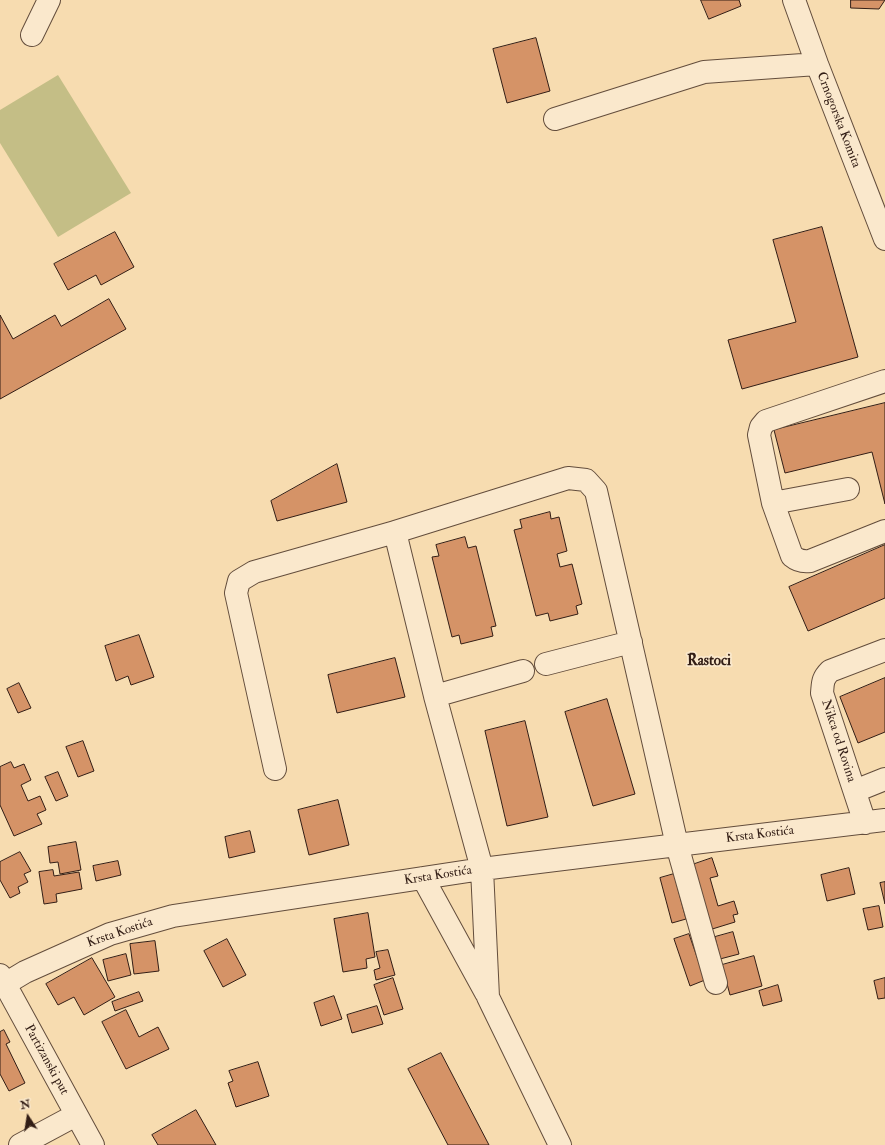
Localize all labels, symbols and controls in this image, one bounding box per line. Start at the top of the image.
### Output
street label: Crnogorska Komita [813,70,863,170]
district label: Rastoci [687,653,731,671]
street label: Nikca od Rovina [817,698,859,784]
street label: Krsta Kostića [725,823,795,847]
street label: Krsta Kostića [403,863,473,889]
street label: Krsta Kostića [85,914,155,952]
street label: Partizanski put [20,1022,72,1098]
north arrow [8,1097,48,1137]
text: N [19,1097,32,1112]

